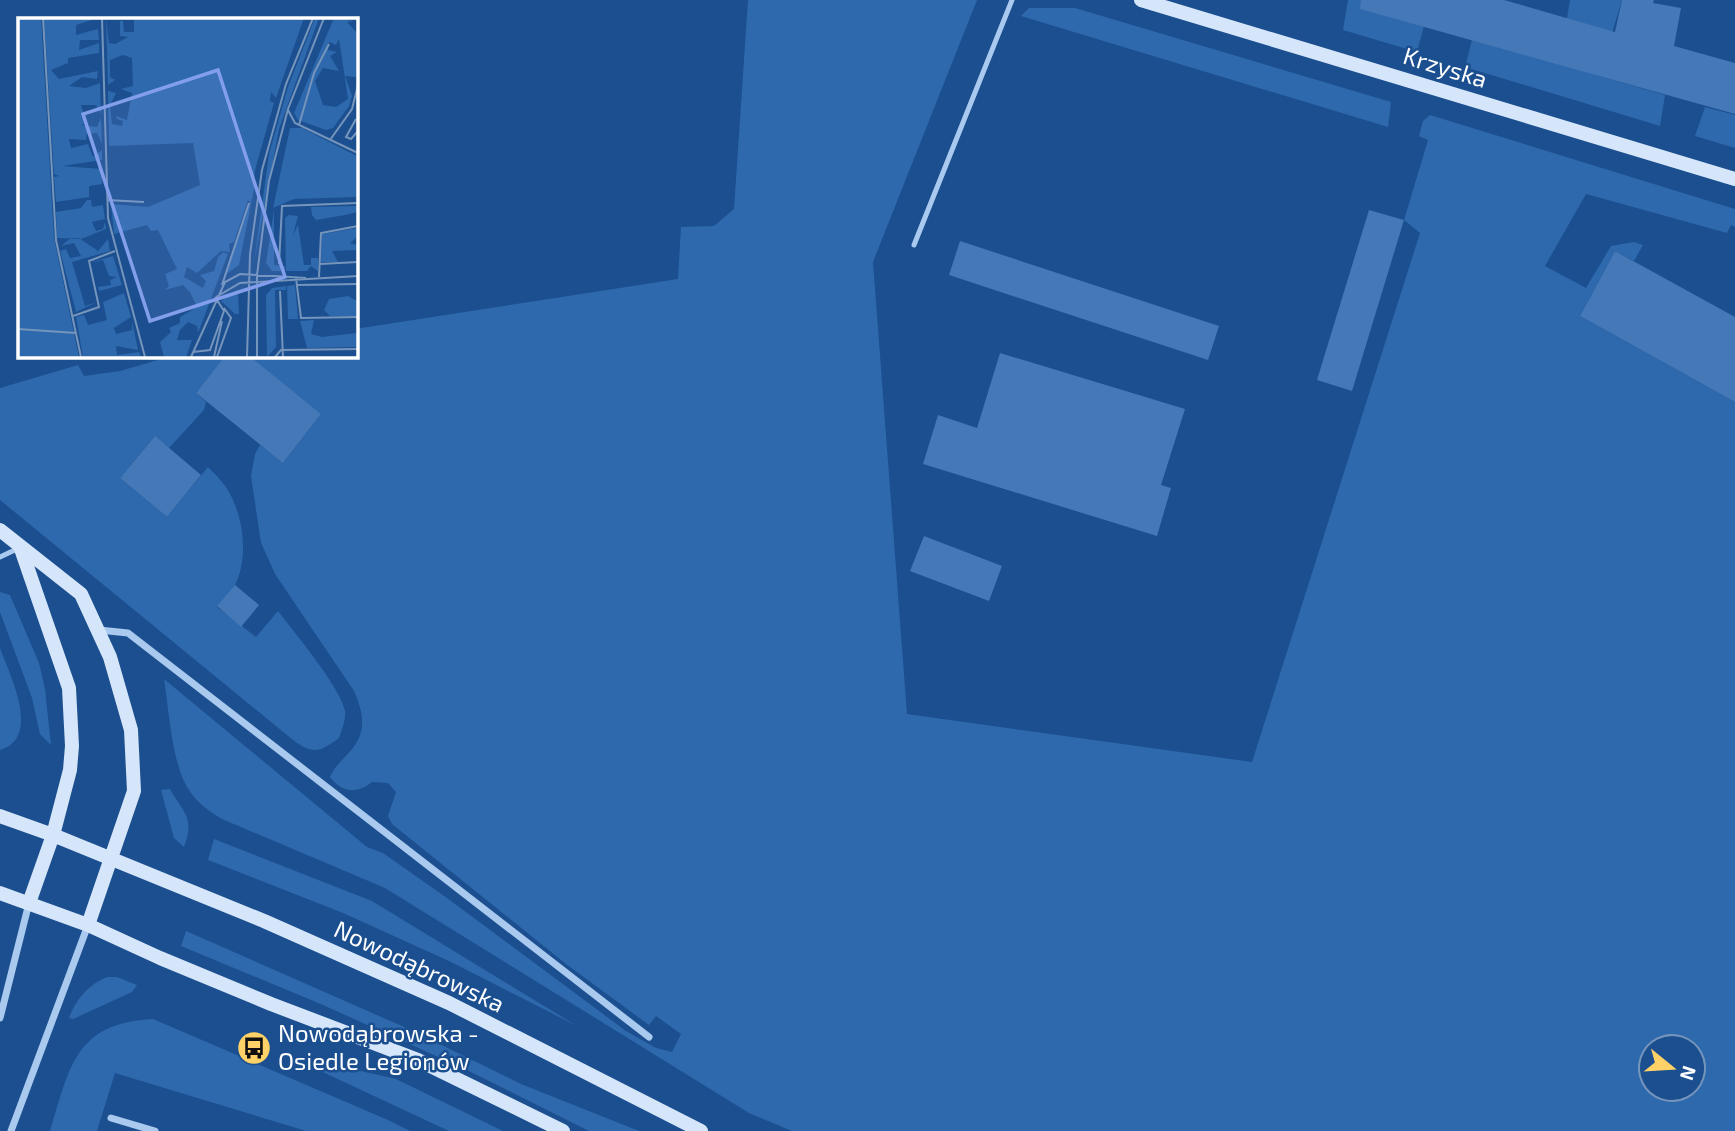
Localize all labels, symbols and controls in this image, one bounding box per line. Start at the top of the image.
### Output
inset map [18,18,357,357]
street label: Krzyska [1400,40,1491,93]
street label: Nowodąbrowska [330,913,509,1018]
place label: Nowodąbrowska - Osiedle Legionów [278,1018,479,1075]
bus stop icon: Nowodąbrowska - Osiedle Legionów [235,1029,273,1067]
north arrow [1637,1033,1707,1103]
text: N [1676,1063,1702,1083]

